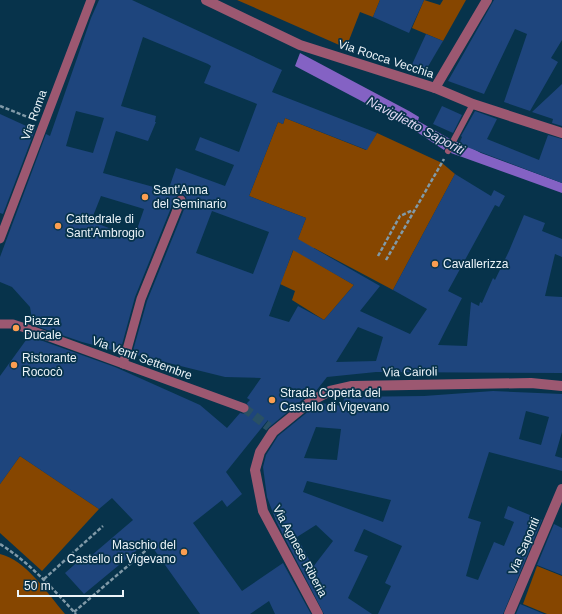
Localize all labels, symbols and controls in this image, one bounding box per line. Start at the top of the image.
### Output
street label: Via Rocca Vecchia [336,37,436,81]
street label: Via Roma [18,88,50,142]
water label: Naviglietto Saporiti [364,93,468,158]
place label: Sant'Anna del Seminario [153,183,227,211]
marker: Sant'Anna del Seminario [140,192,150,202]
place label: Cattedrale di Sant'Ambrogio [66,212,145,240]
marker: Cattedrale di Sant'Ambrogio [53,221,63,231]
place label: Cavallerizza [443,257,509,271]
marker: Cavallerizza [430,259,440,269]
place label: Piazza Ducale [24,314,62,342]
marker: Piazza Ducale [11,323,21,333]
street label: Via Venti Settembre [90,333,194,383]
place label: Ristorante Rococò [22,351,77,379]
marker: Ristorante Rococò [9,360,19,370]
street label: Via Cairoli [383,365,437,379]
place label: Strada Coperta del Castello di Vigevano [280,386,390,414]
marker: Strada Coperta del Castello di Vigevano [267,395,277,405]
street label: Via Agnese Riberia [270,503,330,600]
street label: Via Saporiti [506,515,542,577]
place label: Maschio del Castello di Vigevano [67,538,176,566]
marker: Maschio del Castello di Vigevano [179,547,189,557]
scale bar [18,572,123,598]
text: 50 m [24,579,51,593]

